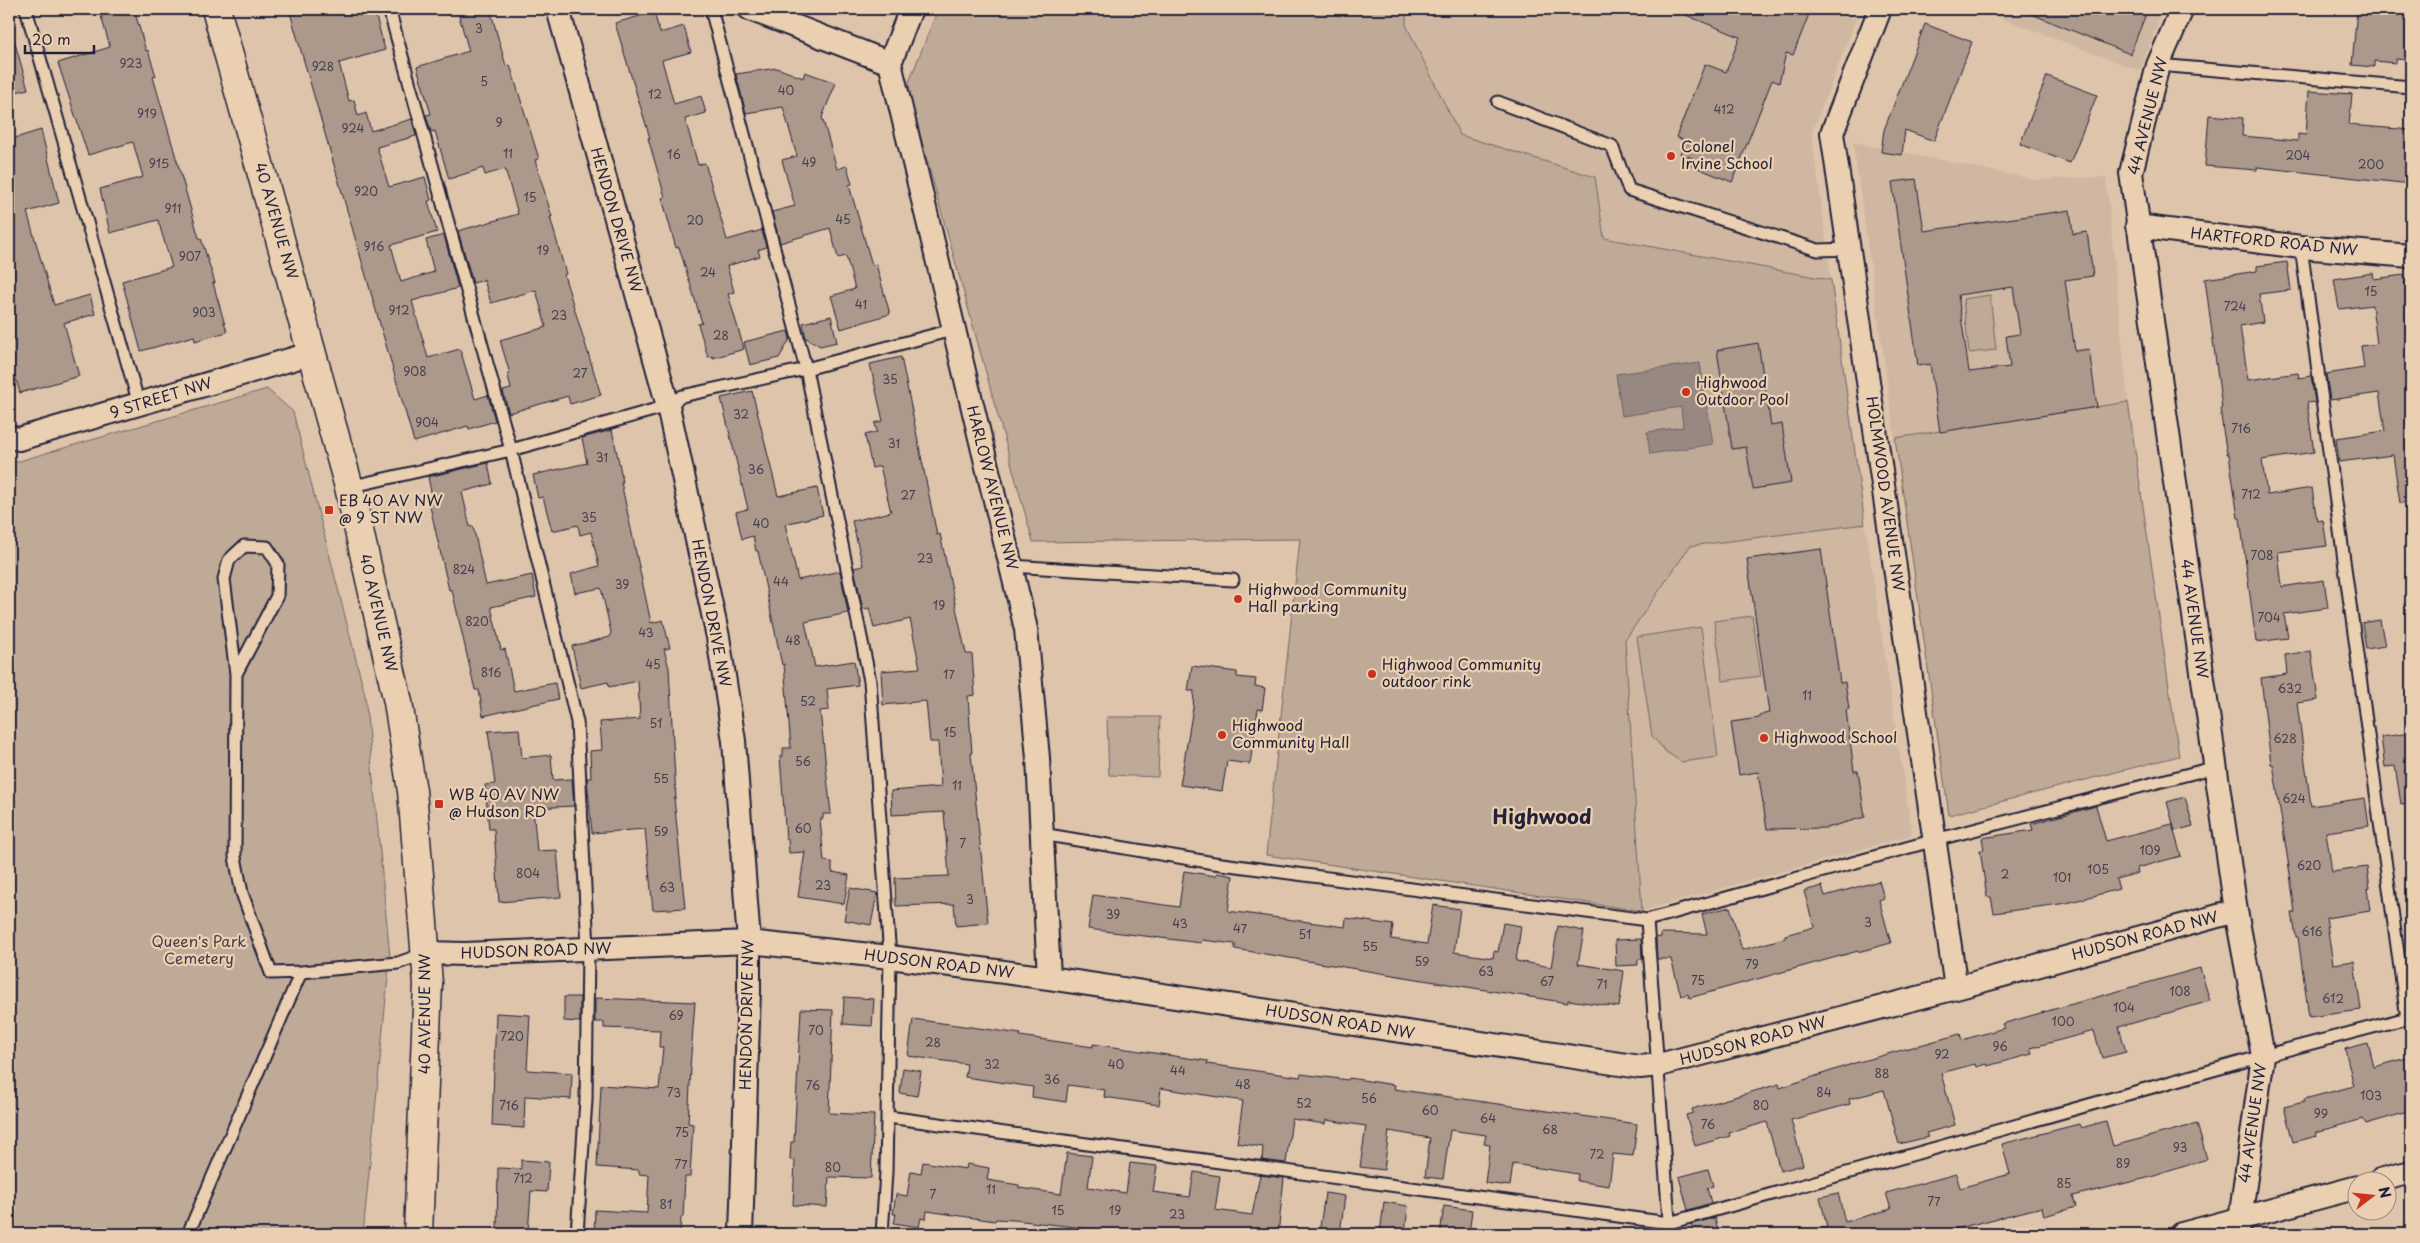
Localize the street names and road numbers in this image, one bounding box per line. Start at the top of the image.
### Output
street label: 44 AVENUE NW [2121,54,2172,177]
street label: HENDON DRIVE NW [586,144,649,295]
street label: 40 AVENUE NW [250,160,305,282]
street label: HARTFORD ROAD NW [2189,220,2359,261]
street label: 9 STREET NW [106,370,215,423]
street label: HOLMWOOD AVENUE NW [1861,395,1912,593]
street label: HARLOW AVENUE NW [962,403,1025,572]
street label: HENDON DRIVE NW [687,537,738,689]
street label: 40 AVENUE NW [355,551,404,675]
street label: 44 AVENUE NW [2176,557,2215,680]
street label: HUDSON ROAD NW [2069,904,2220,965]
street label: HUDSON ROAD NW [460,935,612,964]
street label: HENDON DRIVE NW [733,939,758,1090]
street label: HUDSON ROAD NW [863,942,1015,983]
street label: 40 AVENUE NW [412,953,435,1074]
street label: HUDSON ROAD NW [1264,997,1417,1044]
street label: HUDSON ROAD NW [1677,1009,1828,1070]
street label: 44 AVENUE NW [2232,1061,2271,1184]

